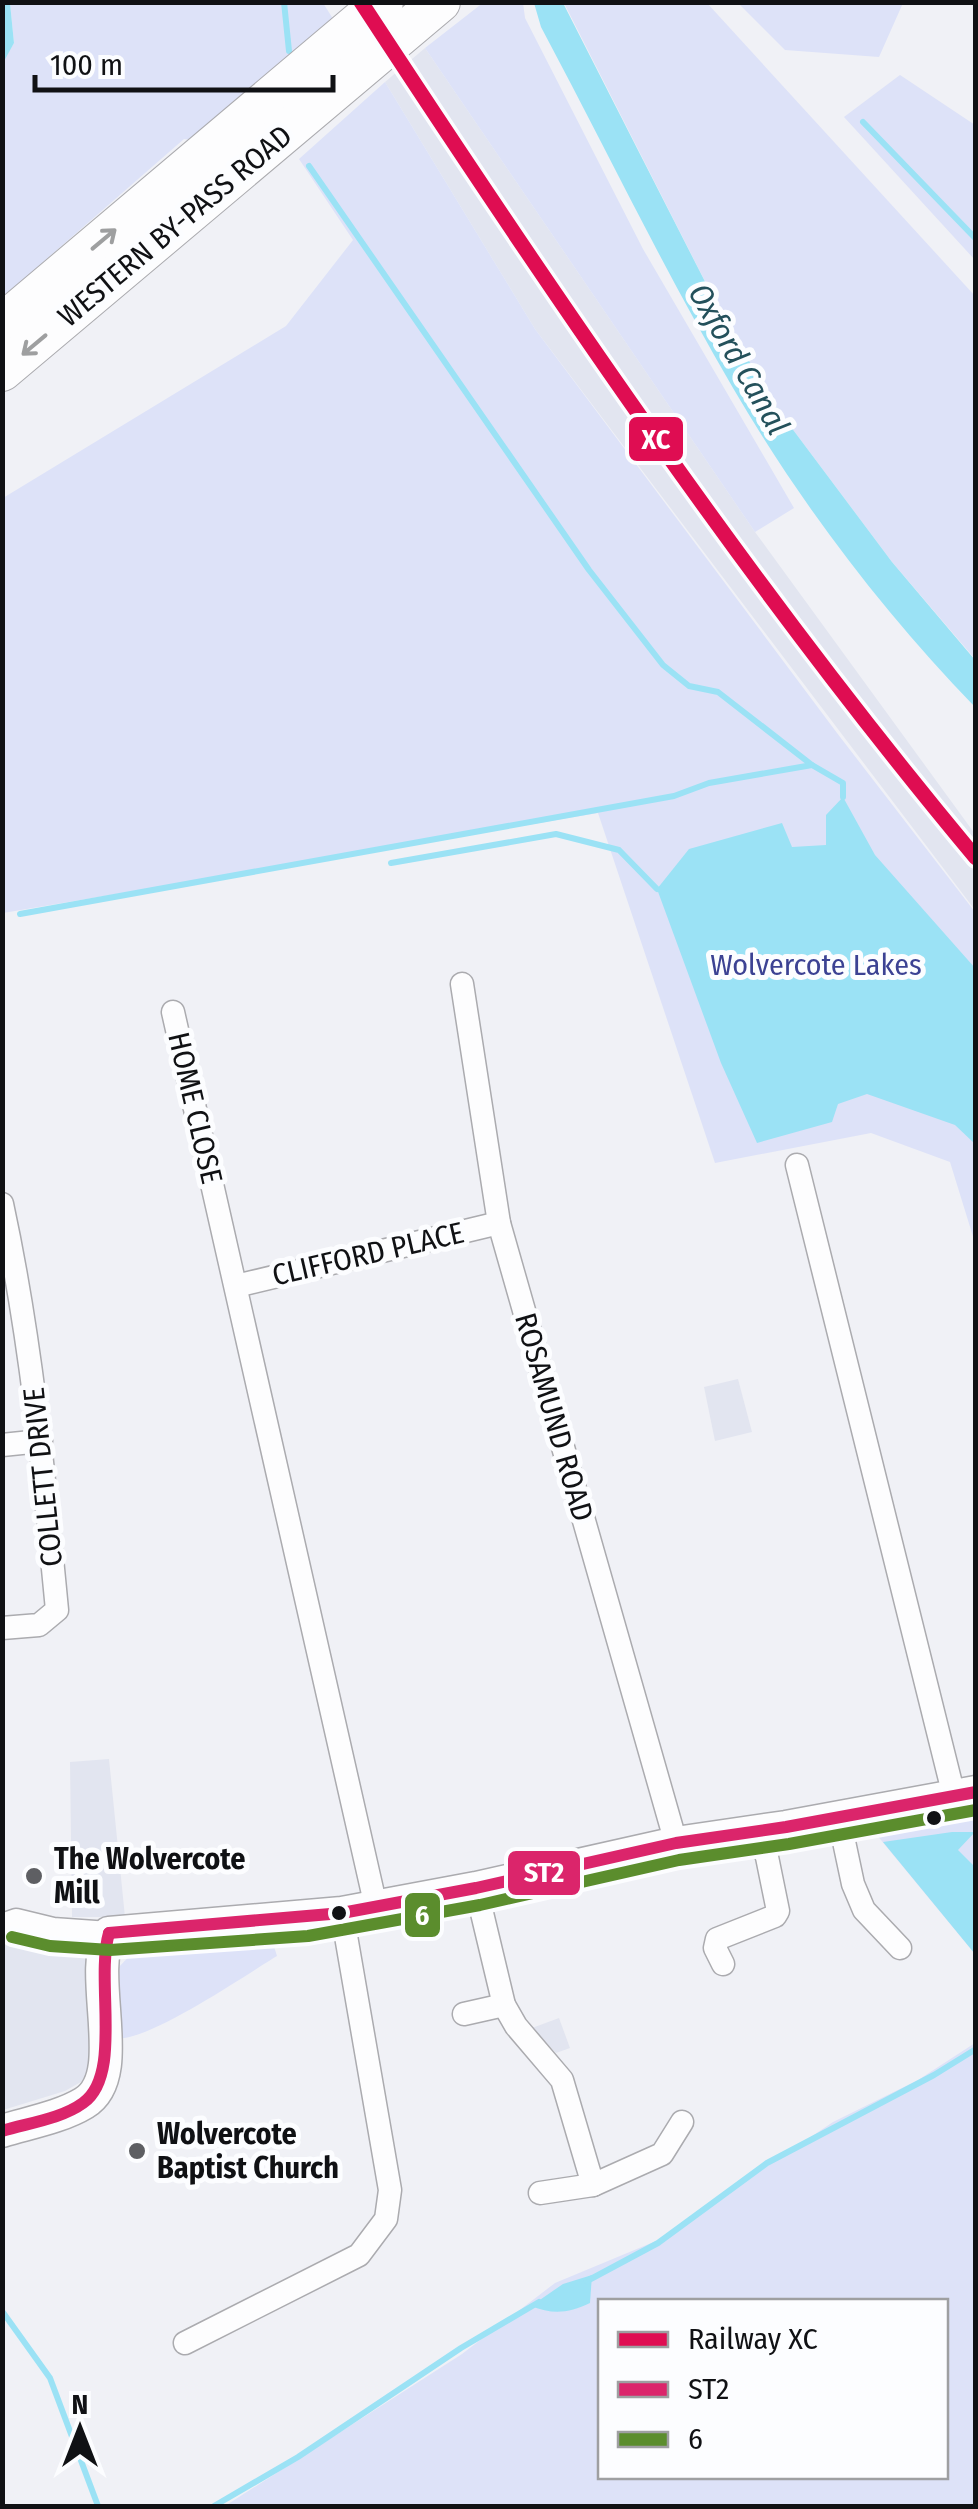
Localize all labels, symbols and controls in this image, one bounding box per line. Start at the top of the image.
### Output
scale bar [35,30,332,92]
text: 100 m [50,47,123,83]
street label: WESTERN BY-PASS ROAD [51,118,299,334]
one-way arrow [90,228,116,250]
water label: Oxford Canal [681,277,797,441]
one-way arrow [22,333,48,355]
line badge: XC [627,415,685,463]
text: XC [640,423,671,456]
park label: Wolvercote Lakes [710,947,922,983]
street label: HOME CLOSE [160,1029,230,1187]
street label: CLIFFORD PLACE [269,1214,467,1294]
street label: ROSAMUND ROAD [507,1309,601,1525]
street label: COLLETT DRIVE [16,1386,70,1568]
unlabelled marker [924,1808,944,1828]
place label: The Wolvercote Mill [54,1841,246,1911]
line badge: ST2 [506,1849,582,1897]
text: ST2 [524,1856,564,1889]
marker: The Wolvercote Mill [23,1865,45,1887]
line badge: 6 [403,1891,442,1939]
text: 6 [415,1899,429,1932]
unlabelled marker [329,1903,349,1923]
place label: Wolvercote Baptist Church [157,2116,339,2186]
marker: Wolvercote Baptist Church [126,2140,148,2162]
legend [598,2299,948,2479]
text: Railway XC [688,2321,818,2357]
text: ST2 [688,2371,729,2407]
north arrow [30,2379,130,2479]
text: N [72,2388,88,2421]
text: 6 [688,2421,703,2457]

